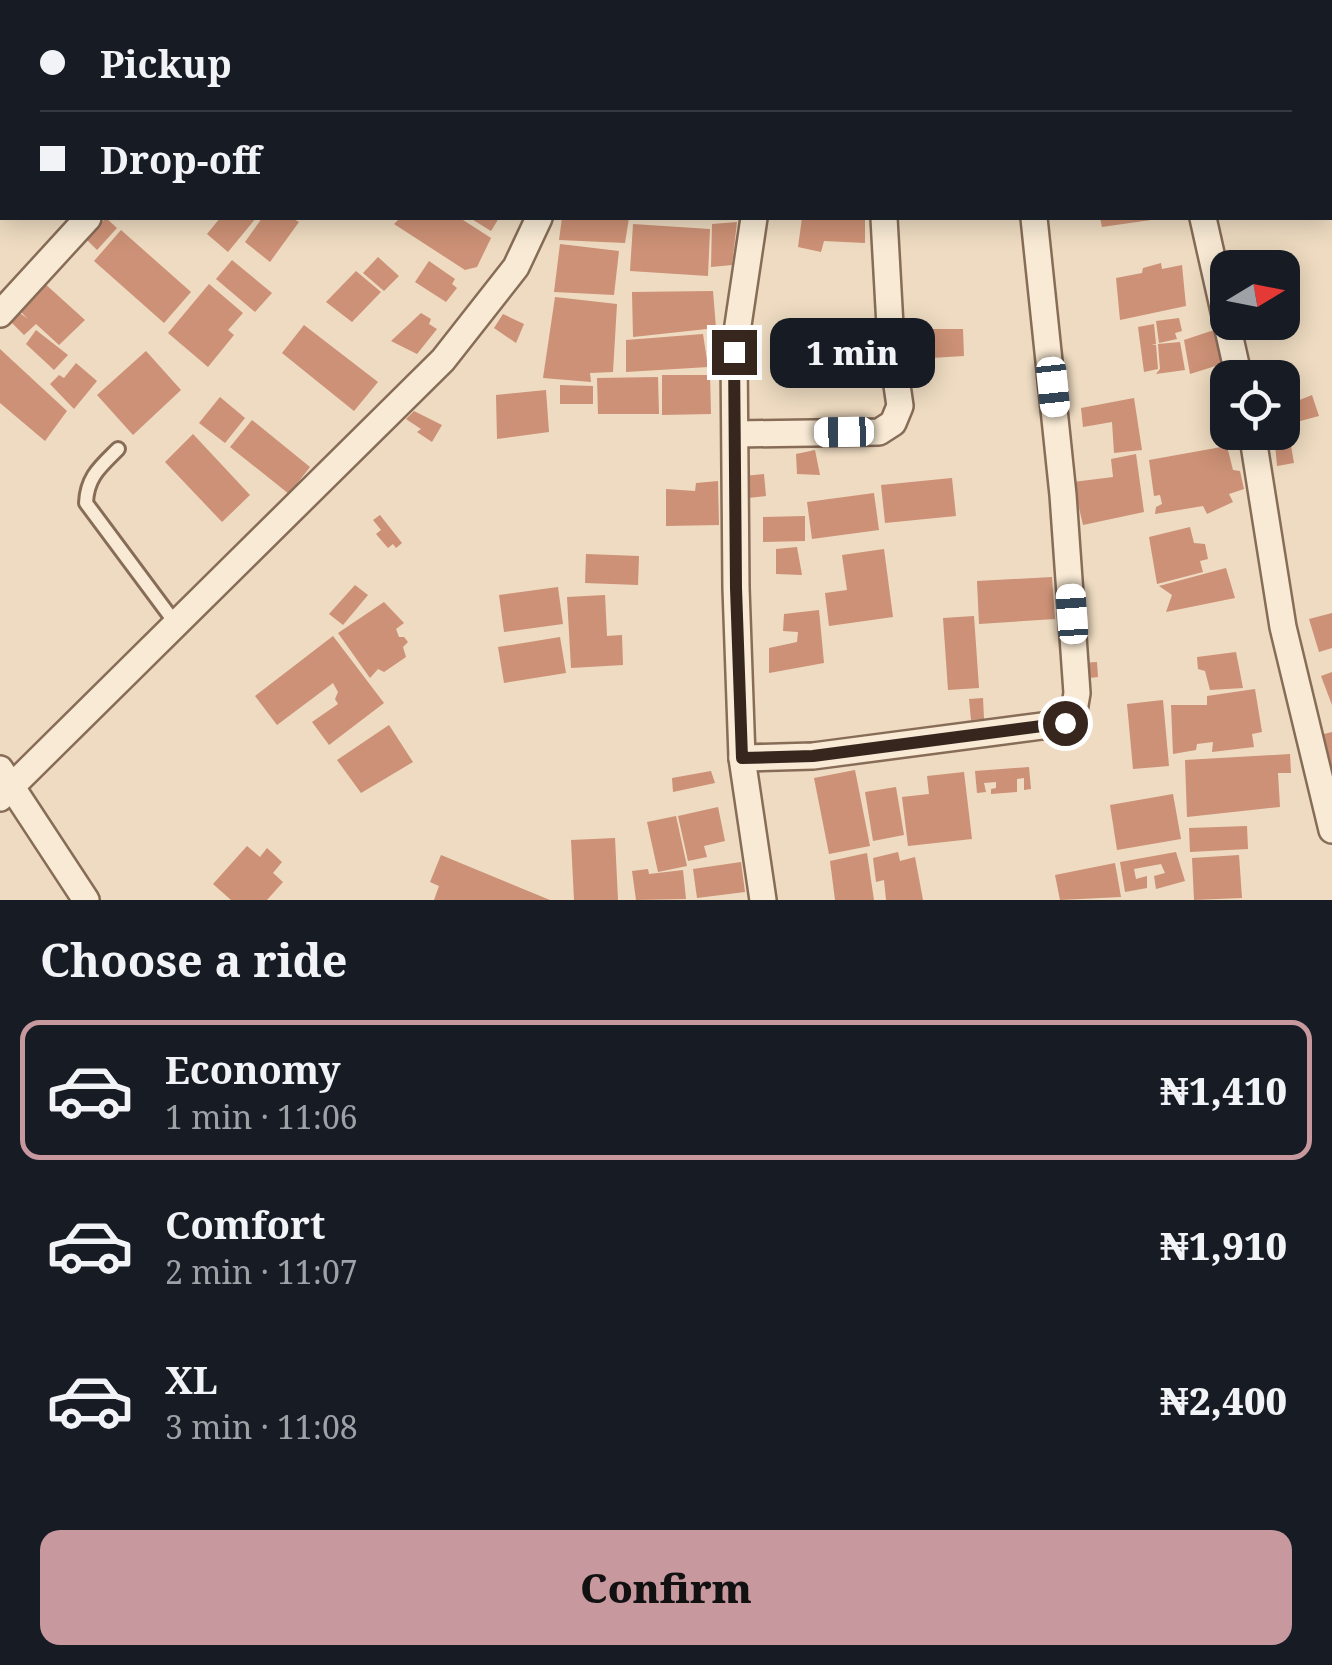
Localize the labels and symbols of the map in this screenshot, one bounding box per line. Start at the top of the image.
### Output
north arrow [1210,250,1300,340]
callout: 1 min [769,317,934,387]
route end [712,330,757,375]
car [1035,356,1071,418]
car [814,416,874,448]
car [1055,583,1089,645]
route start [1043,701,1088,746]

